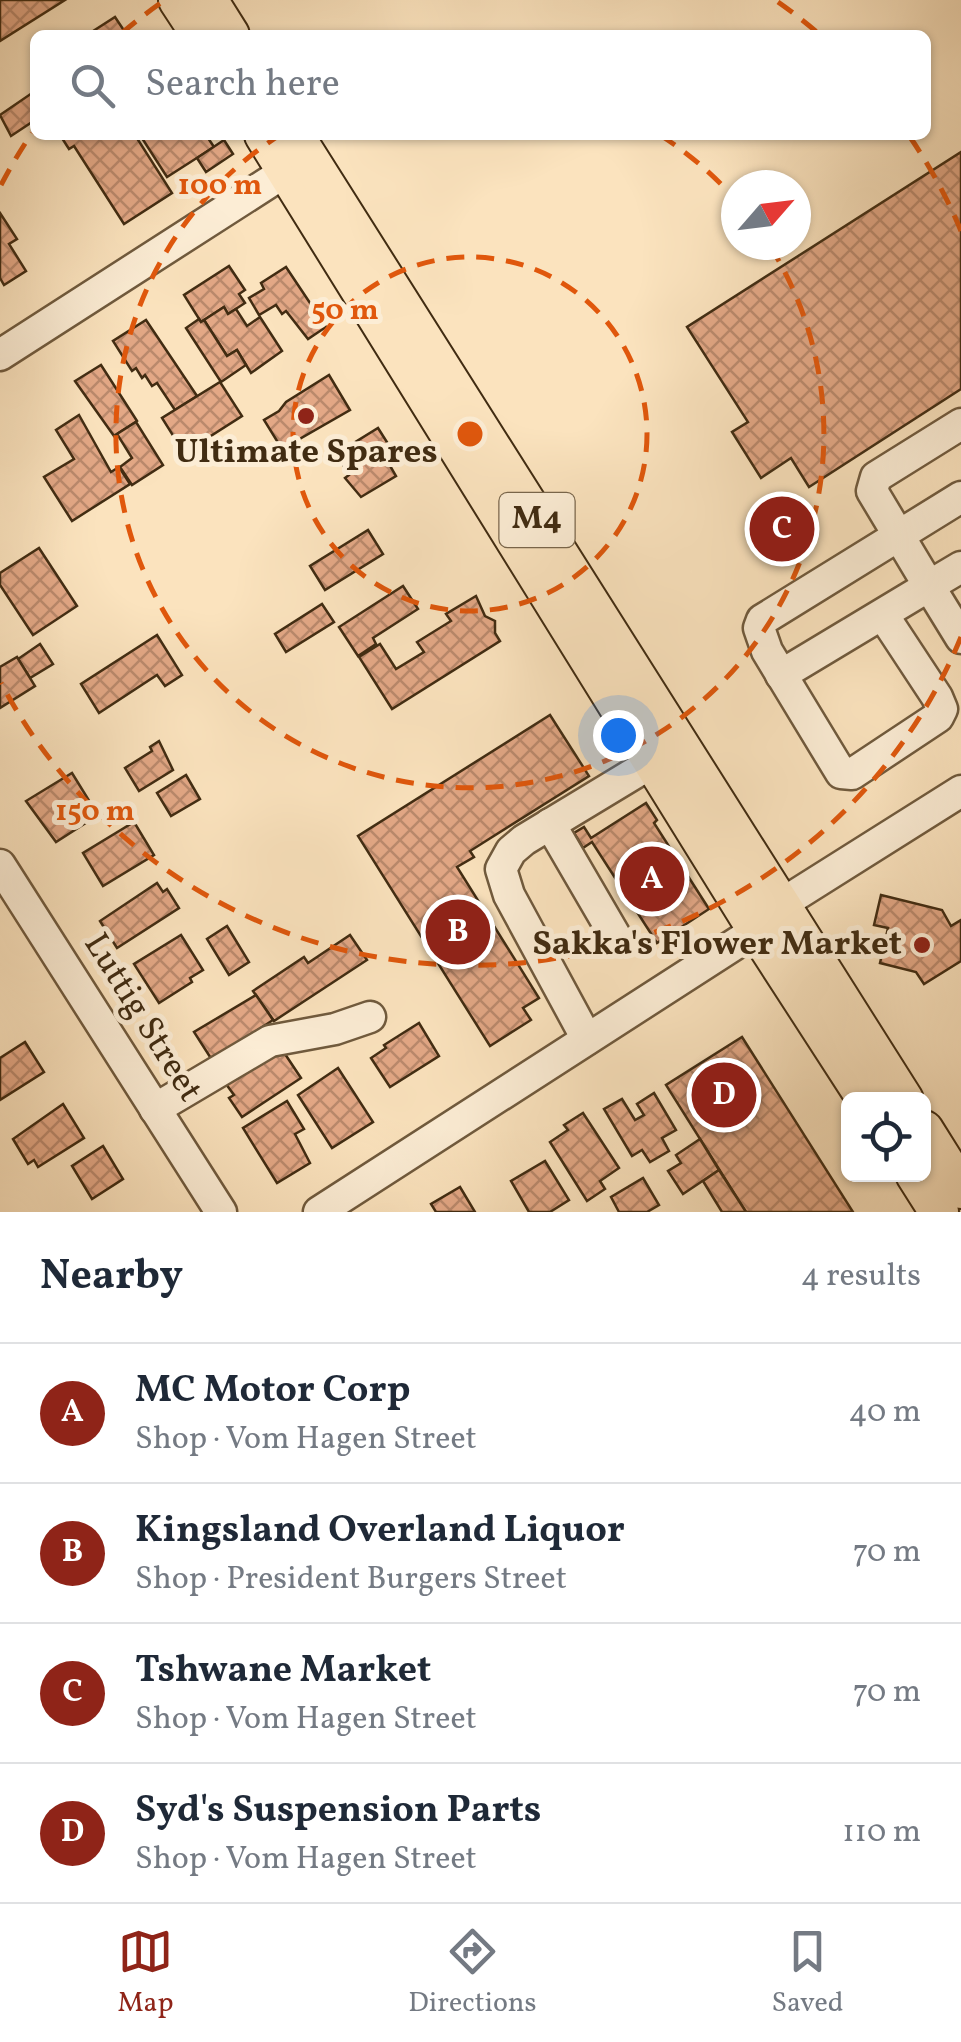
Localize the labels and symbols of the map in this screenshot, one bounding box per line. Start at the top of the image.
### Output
text: 100 m [178,165,262,207]
north arrow [721,170,811,260]
text: 50 m [311,290,379,332]
marker: Ultimate Spares [295,405,317,427]
centre of rings [452,416,488,452]
place label: Ultimate Spares [174,429,438,477]
pin: C [750,492,814,566]
road number: M4 [500,493,574,547]
your location [593,710,644,761]
text: 150 m [55,791,135,833]
pin: A [620,842,684,916]
pin: B [426,894,490,970]
place label: Sakka's Flower Market [532,921,902,969]
street label: Luttig Street [71,924,213,1112]
marker: Sakka's Flower Market [911,934,933,956]
pin: D [692,1058,756,1132]

